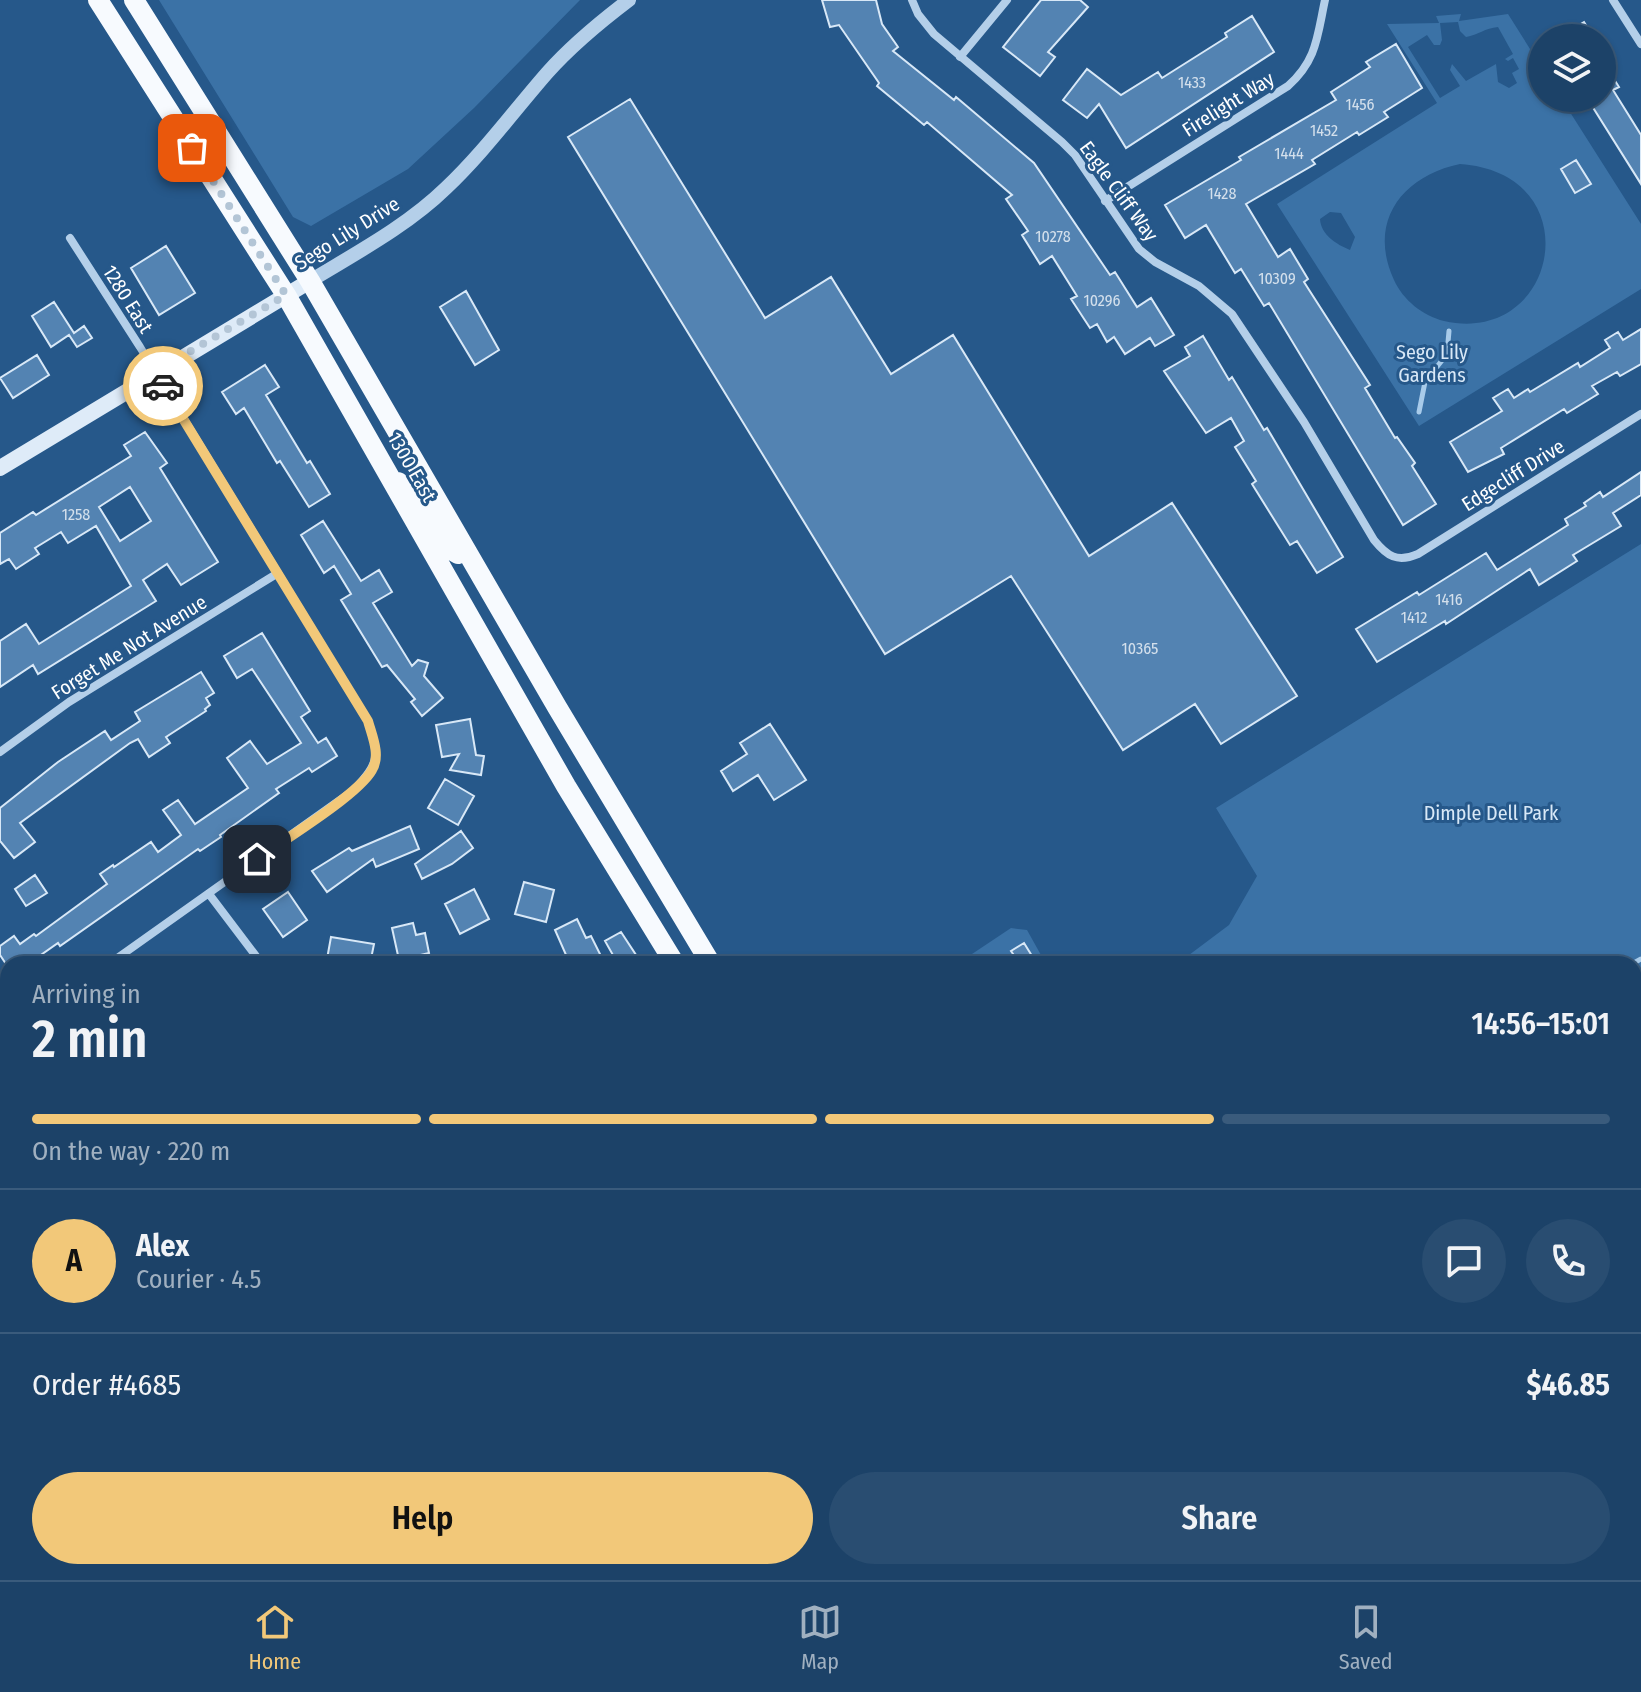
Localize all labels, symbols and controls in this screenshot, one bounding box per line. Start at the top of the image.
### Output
map controls [1528,24,1616,112]
button: layers [1528,24,1616,112]
street label: Firelight Way [1178,66,1278,142]
house number: 1433 [1178,73,1206,92]
house number: 1456 [1345,95,1375,114]
pin [158,114,226,182]
house number: 1452 [1310,121,1338,140]
icon: bag [170,126,214,170]
street label: Eagle Cliff Way [1075,136,1163,246]
house number: 1444 [1274,144,1304,163]
house number: 1428 [1208,184,1236,203]
street label: Sego Lily Drive [290,191,404,275]
house number: 10278 [1035,227,1071,246]
street label: 1280 East [98,261,158,338]
house number: 10309 [1258,269,1296,288]
house number: 10296 [1083,291,1121,310]
park label: Sego Lily Gardens [1396,340,1468,387]
courier [123,346,203,426]
icon: car [141,364,185,408]
street label: 1300 East [383,428,442,506]
street label: Edgecliff Drive [1457,434,1569,516]
house number: 1258 [62,505,90,524]
street label: Forget Me Not Avenue [47,590,211,704]
house number: 1416 [1435,590,1463,609]
house number: 1412 [1401,608,1427,627]
house number: 10365 [1122,639,1158,658]
park label: Dimple Dell Park [1424,801,1559,825]
pin [223,825,291,893]
icon: home [235,837,279,881]
text: Arriving in [32,979,141,1010]
text: 14:56–15:01 [1471,1006,1610,1042]
text: 2 min [32,1008,148,1071]
text: On the way · 220 m [32,1136,230,1167]
button: chat [1422,1219,1506,1303]
button: phone [1526,1219,1610,1303]
text: Alex [136,1228,189,1264]
text: A [66,1243,82,1279]
text: Courier · 4.5 [136,1264,262,1295]
text: Order #4685 [32,1367,181,1403]
text: $46.85 [1527,1367,1610,1403]
button: Help [32,1472,813,1564]
button: Share [829,1472,1610,1564]
tab: Home [248,1600,301,1675]
tab: Map [798,1600,842,1675]
tab: Saved [1339,1600,1393,1675]

